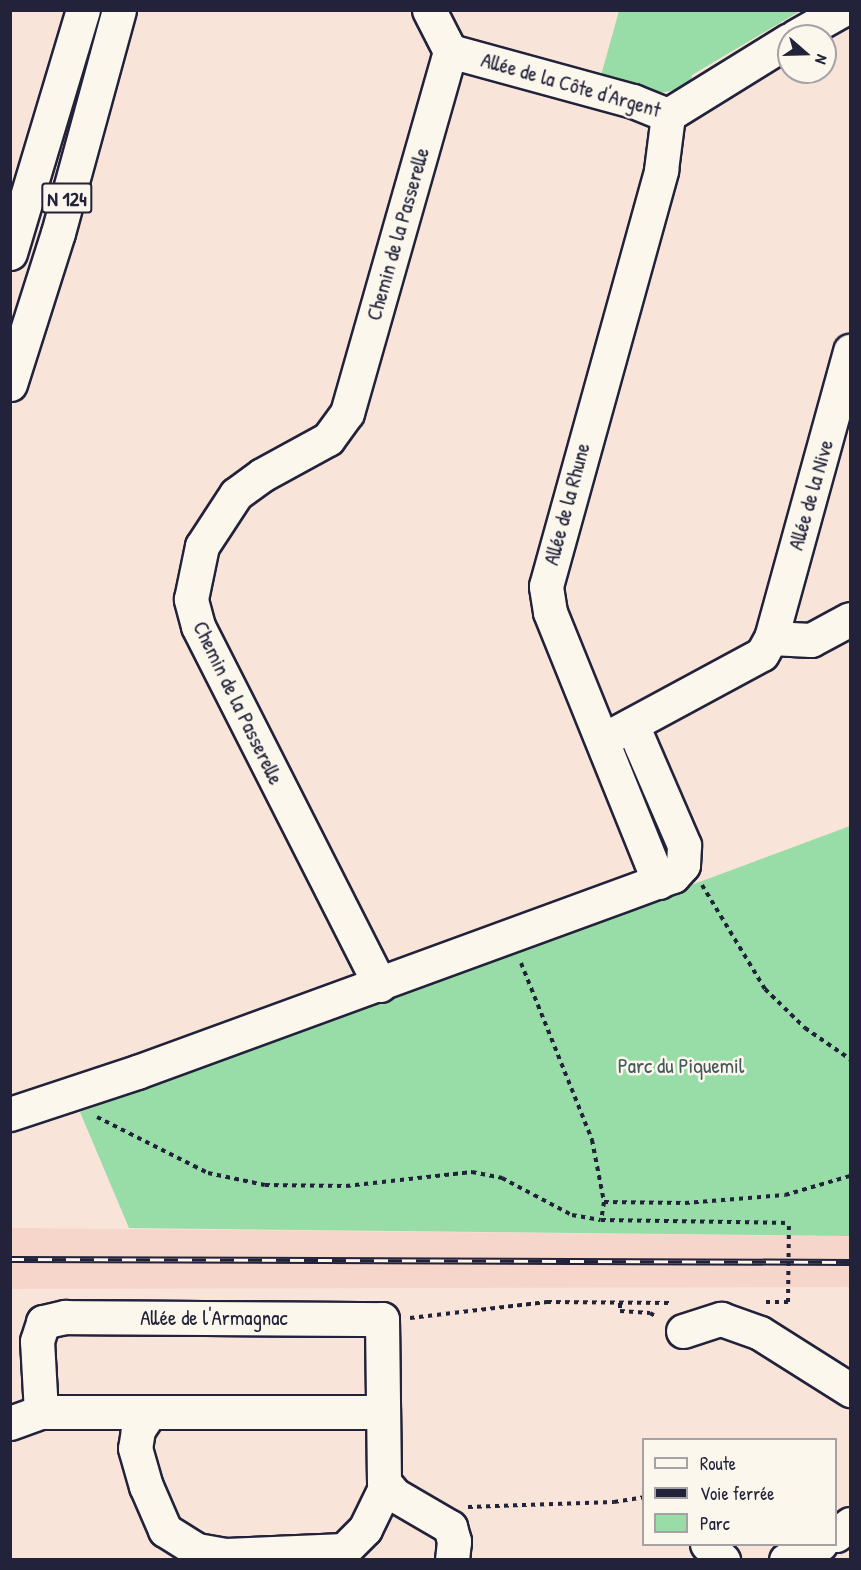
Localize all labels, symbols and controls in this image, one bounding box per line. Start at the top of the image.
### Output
north arrow [777,24,837,84]
street label: Allée de la Côte d'Argent [478,47,664,123]
text: N [810,52,834,67]
street label: Chemin de la Passerelle [361,145,435,323]
road number: N 124 [40,181,94,215]
street label: Allée de la Nive [783,437,839,553]
street label: Allée de la Rhune [539,440,595,568]
street label: Chemin de la Passerelle [187,617,289,789]
park label: Parc du Piquemil [618,1053,744,1079]
street label: Allée de l'Armagnac [140,1305,288,1331]
legend [642,1438,837,1546]
text: Route [700,1451,736,1476]
text: Voie ferrée [700,1481,775,1506]
text: Parc [700,1511,730,1536]

